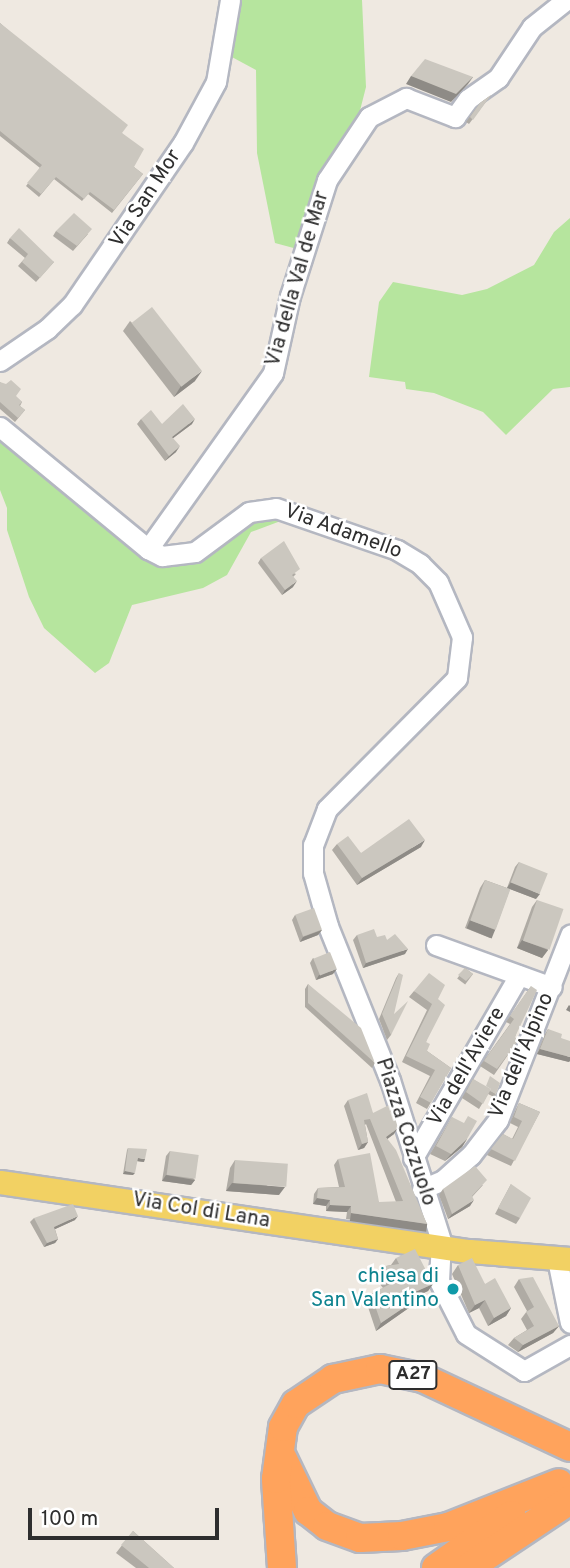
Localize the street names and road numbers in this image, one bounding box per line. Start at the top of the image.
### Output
street label: Via San Mor [105,145,187,253]
street label: Via della Val de Mar [261,188,335,370]
street label: Via Adamello [280,499,406,565]
street label: Via dell'Alpino [484,989,560,1123]
street label: Via dell'Aviere [423,1003,511,1131]
street label: Piazza Cozzuolo [369,1055,441,1209]
street label: Via Col di Lana [130,1188,272,1234]
road number: A27 [387,1359,439,1390]

